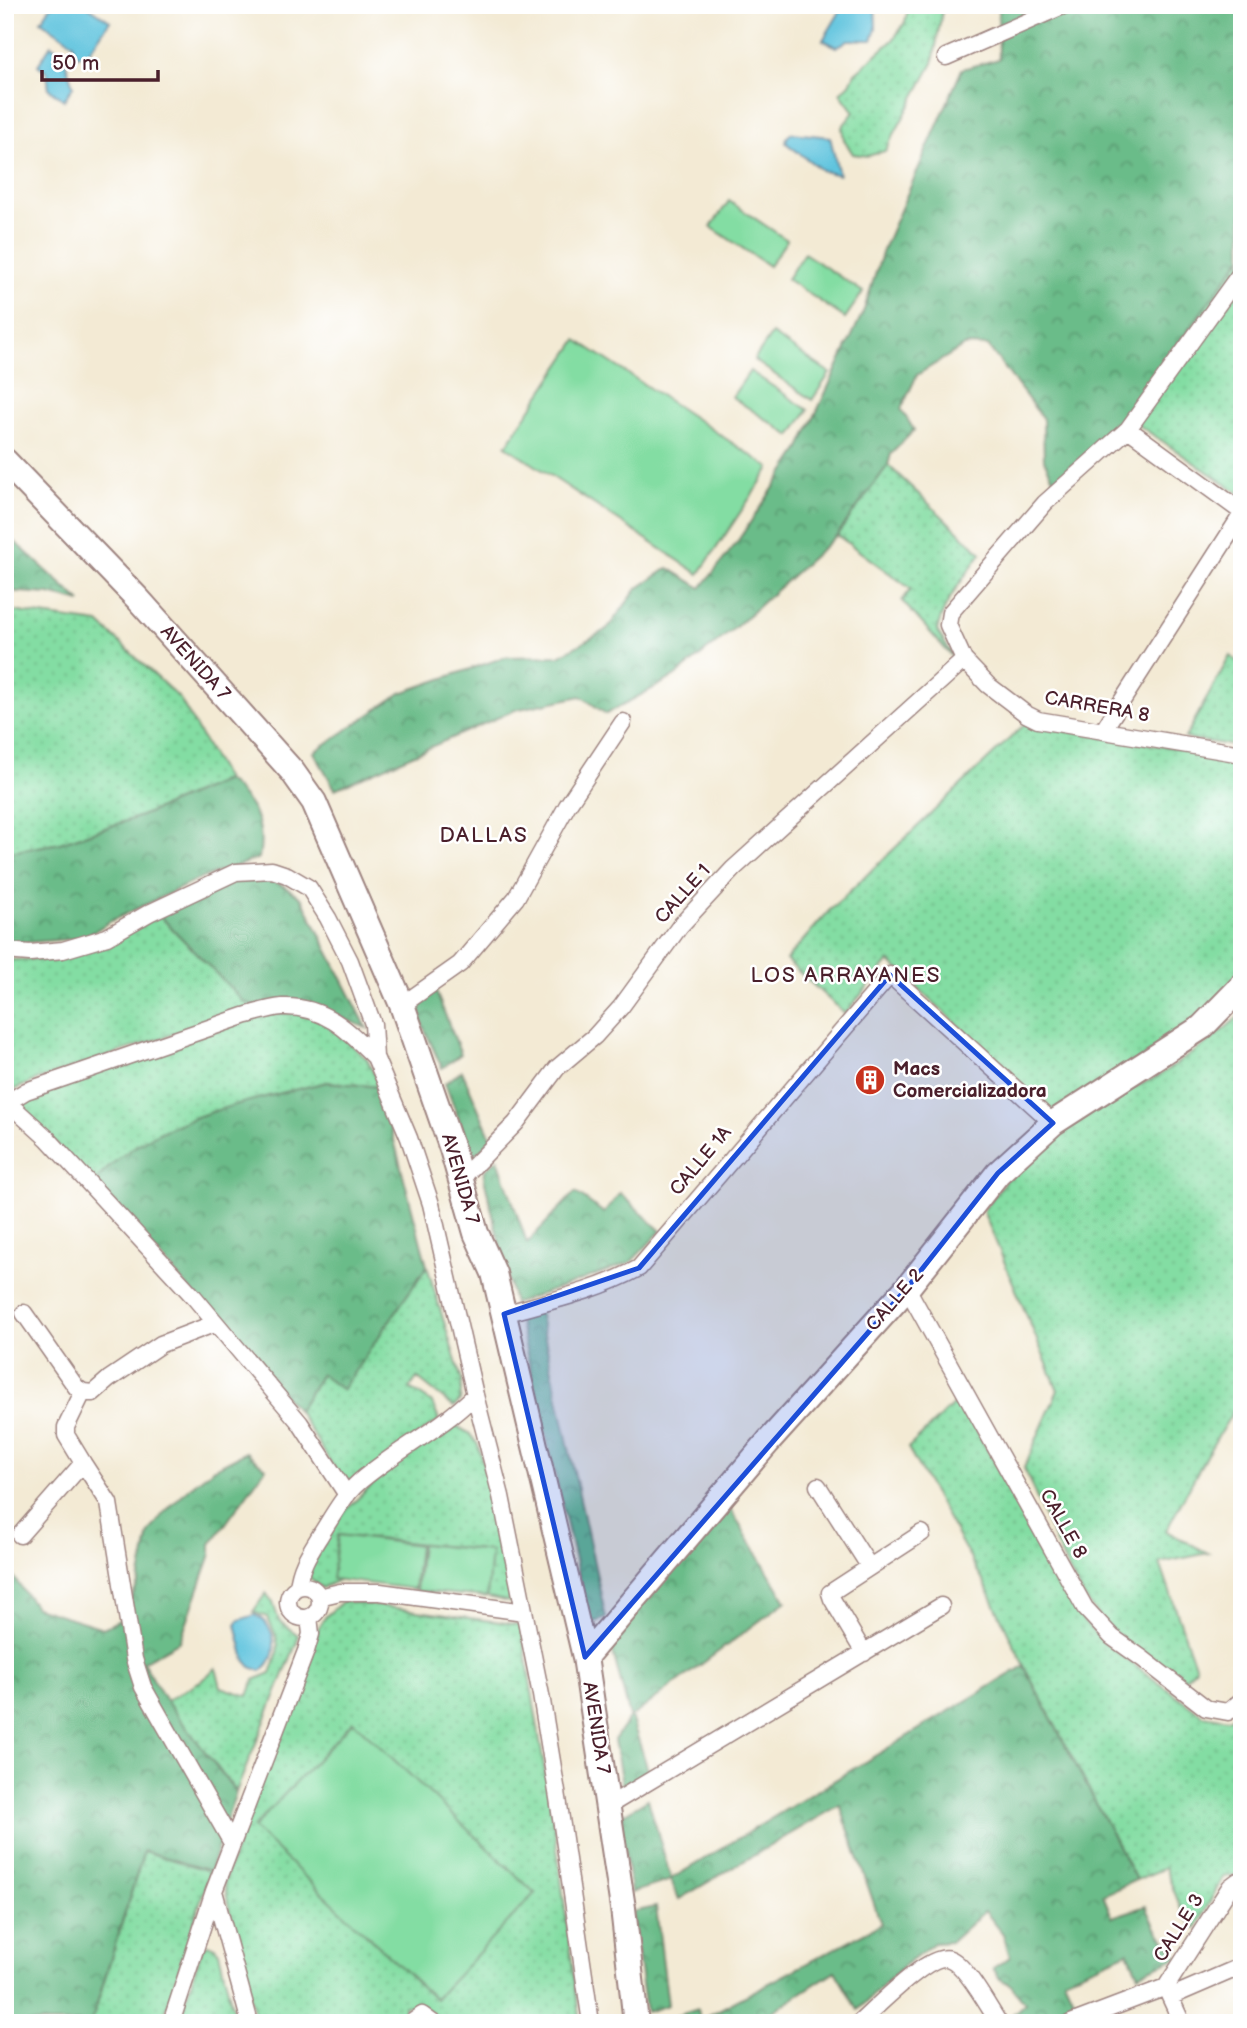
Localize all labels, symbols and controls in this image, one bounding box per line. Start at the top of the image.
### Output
scale bar [42,38,158,82]
text: 50 m [52,51,99,76]
street label: AVENIDA 7 [155,621,235,706]
street label: CARRERA 8 [1043,686,1151,728]
district label: DALLAS [439,823,529,848]
street label: CALLE 1 [650,860,716,928]
district label: LOS ARRAYANES [751,963,941,988]
place label: Macs Comercializadora [893,1058,1047,1103]
building icon: Macs Comercializadora [853,1063,887,1097]
street label: CALLE 1A [665,1121,737,1200]
street label: AVENIDA 7 [436,1131,484,1228]
street label: CALLE 2 [861,1263,929,1336]
street label: CALLE 8 [1035,1485,1091,1563]
street label: AVENIDA 7 [577,1680,615,1777]
street label: CALLE 3 [1149,1890,1209,1966]

